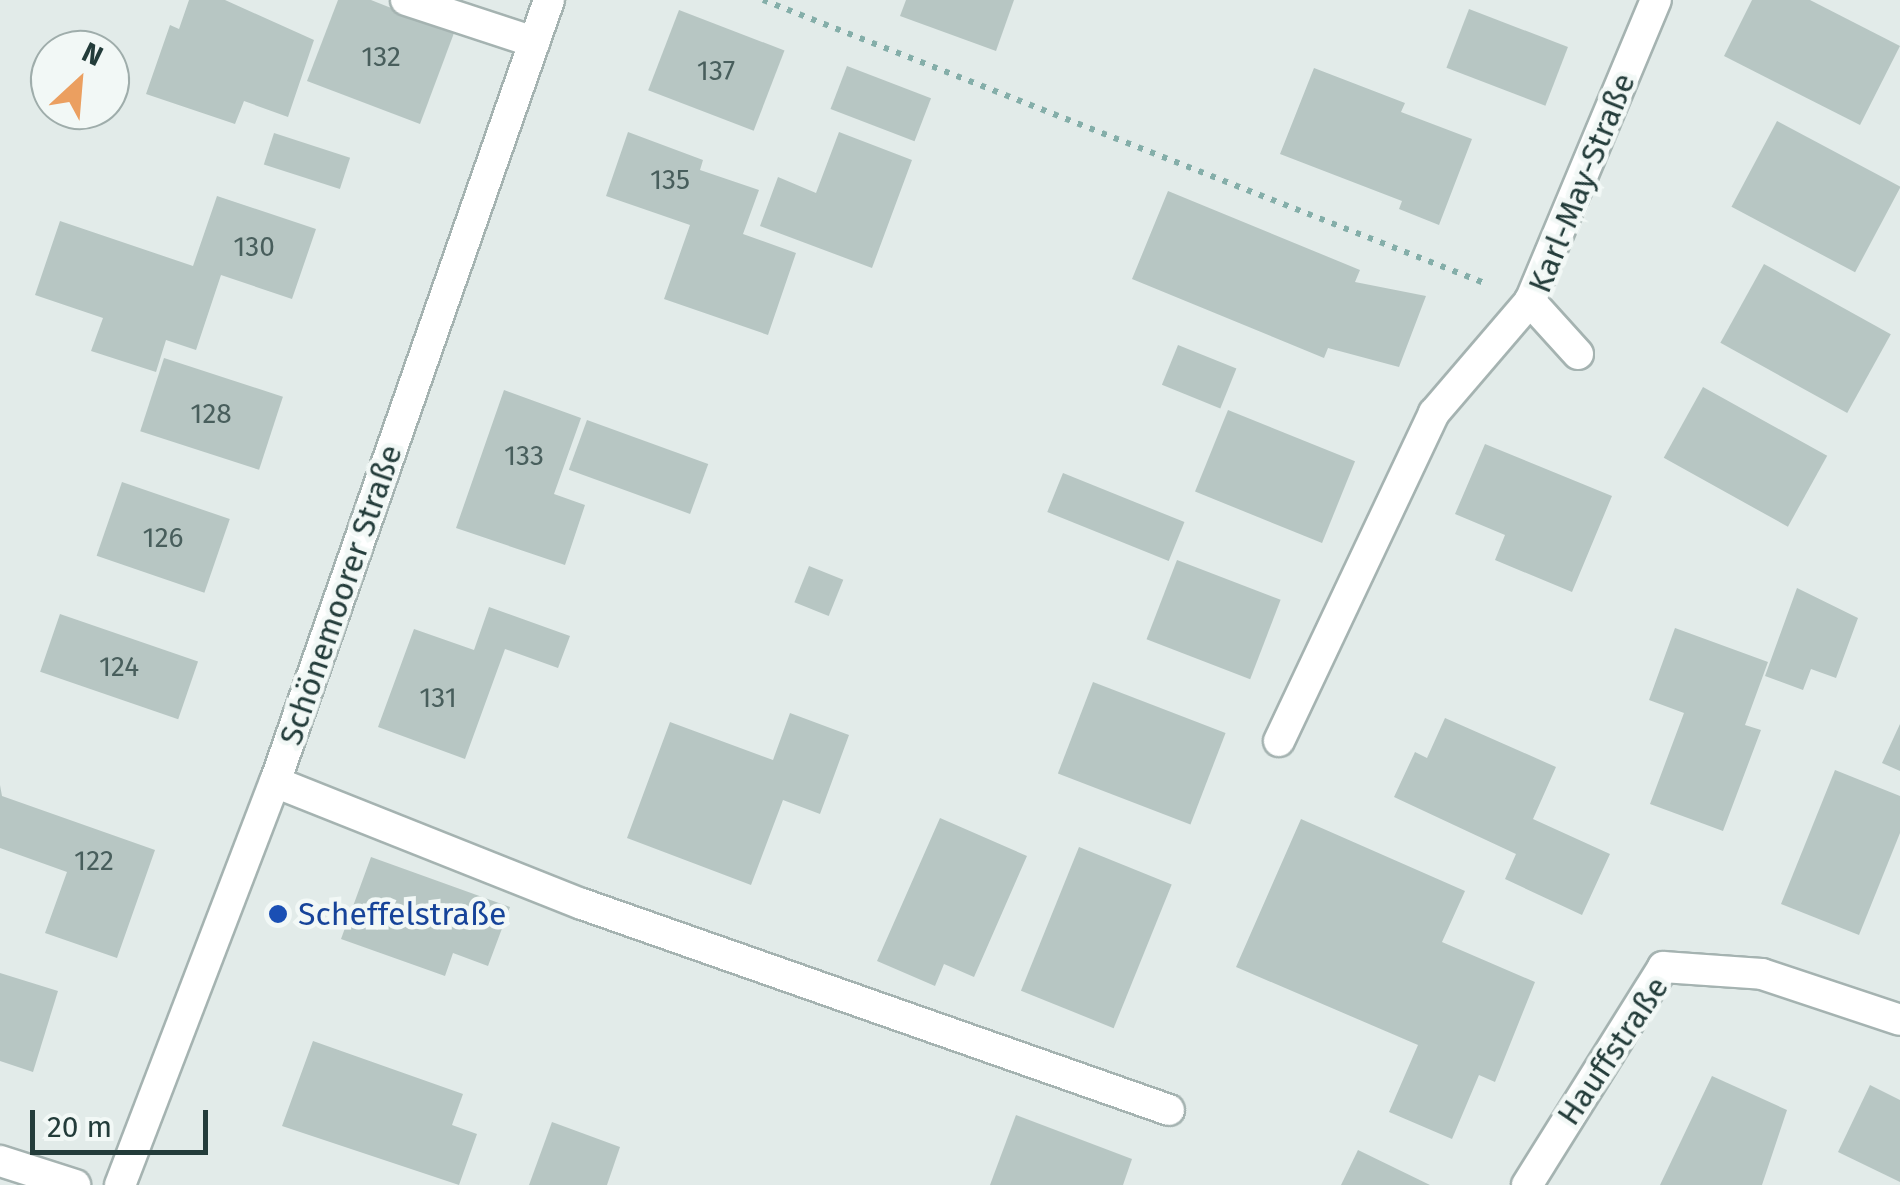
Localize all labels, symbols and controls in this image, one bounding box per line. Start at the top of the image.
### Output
north arrow [30,30,130,130]
text: N [77,35,108,73]
house number: 132 [361,40,401,74]
house number: 137 [697,54,735,88]
street label: Karl-May-Straße [1521,68,1643,298]
house number: 135 [650,163,690,197]
house number: 130 [233,230,275,264]
house number: 128 [190,397,232,431]
house number: 133 [504,439,544,473]
street label: Schönemoorer Straße [272,440,410,750]
house number: 126 [143,521,183,555]
house number: 124 [99,650,139,684]
house number: 131 [419,681,457,715]
house number: 122 [74,844,114,878]
place label: Scheffelstraße [298,895,506,933]
marker: Scheffelstraße [267,903,289,925]
street label: Hauffstraße [1549,970,1677,1132]
scale bar [35,1090,212,1152]
text: 20 m [47,1109,112,1145]

